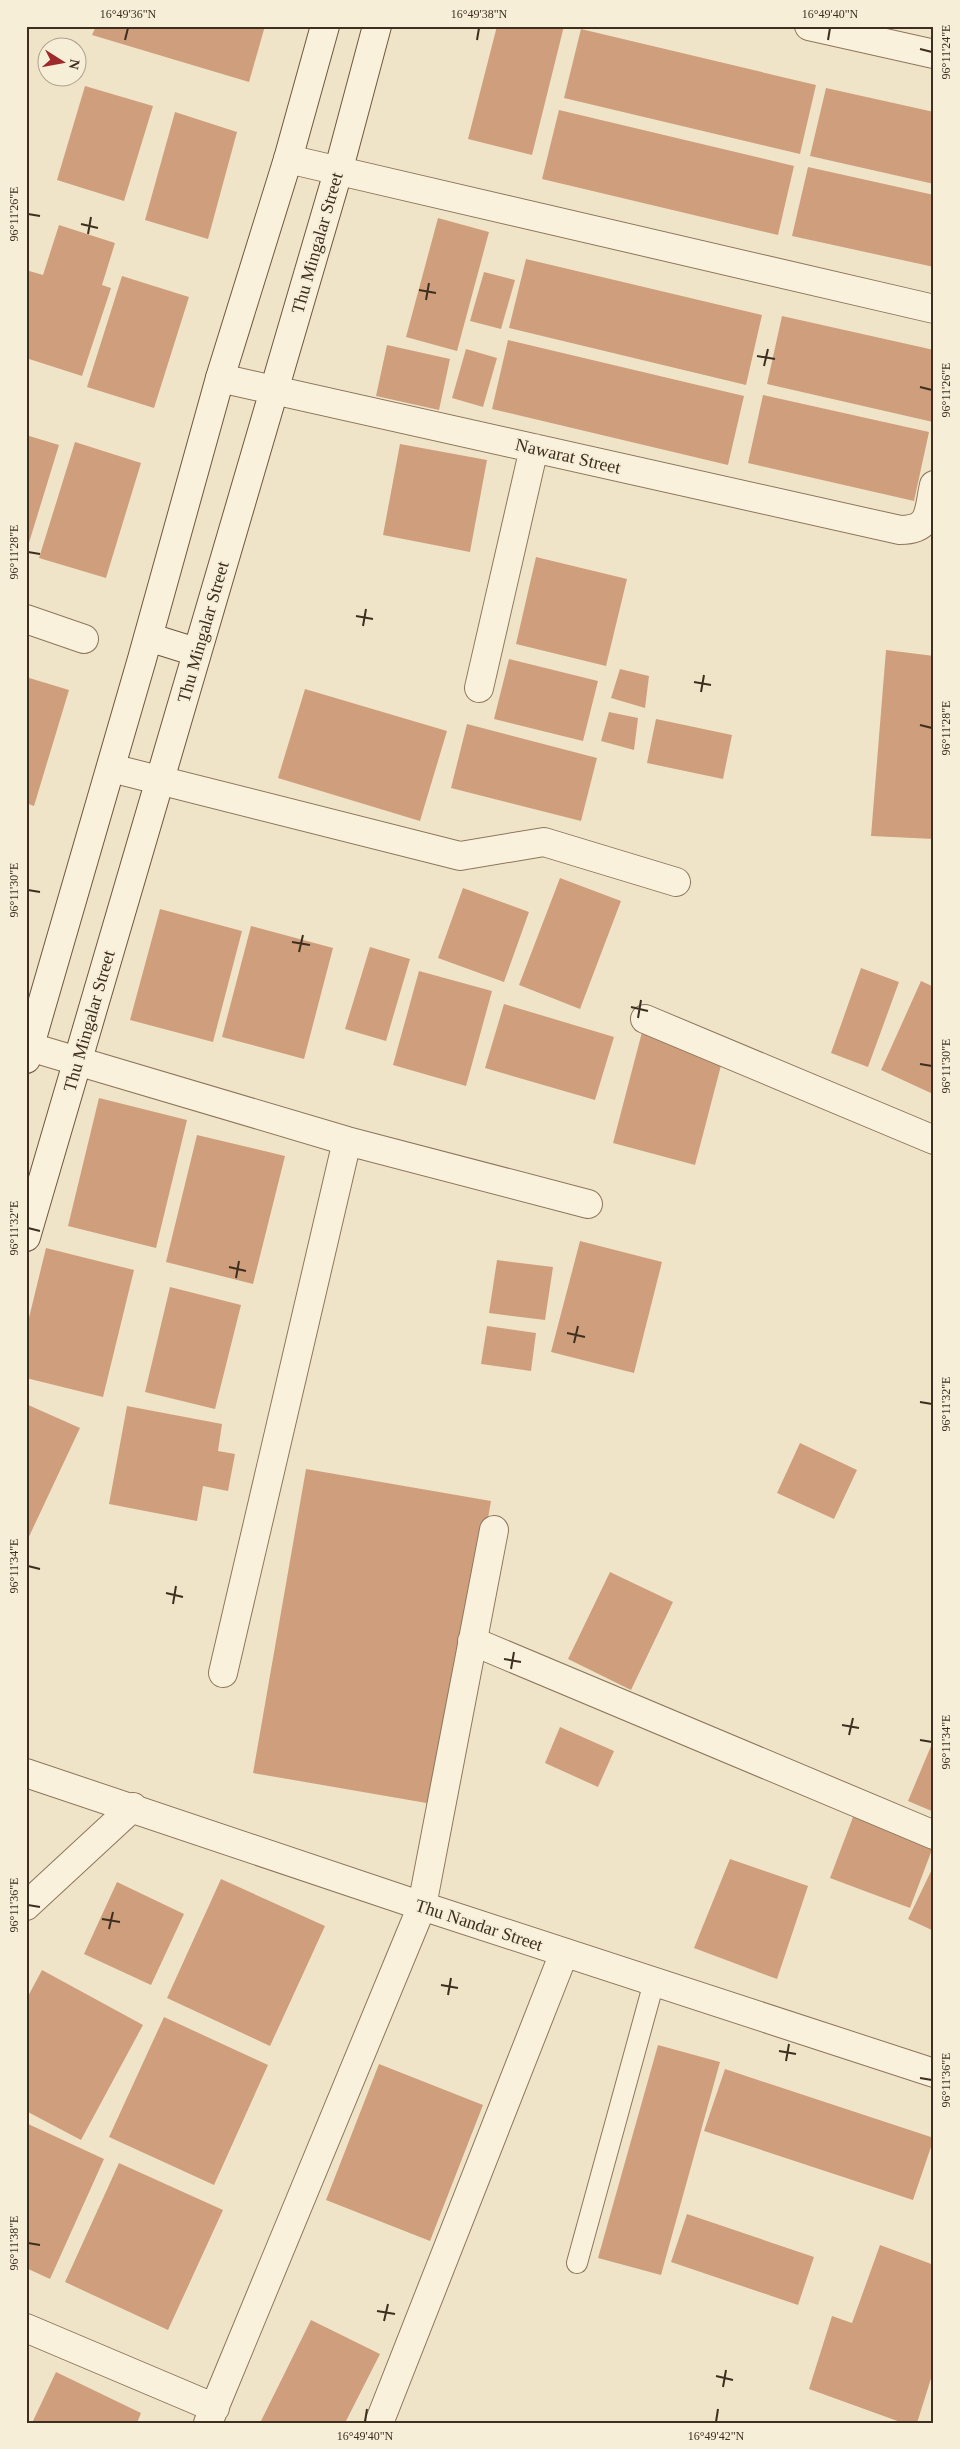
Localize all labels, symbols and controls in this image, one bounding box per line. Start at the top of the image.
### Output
text: 16°49'36"N [100,7,157,21]
text: 16°49'38"N [451,7,508,21]
text: 16°49'40"N [802,7,859,21]
text: 96°11'24"E [939,25,953,79]
north arrow [38,38,88,88]
text: N [66,58,83,71]
street label: Thu Mingalar Street [287,170,347,316]
text: 96°11'26"E [7,187,21,241]
text: 96°11'26"E [939,363,953,417]
street label: Nawarat Street [513,434,623,478]
text: 96°11'28"E [7,525,21,579]
street label: Thu Mingalar Street [173,559,233,705]
text: 96°11'28"E [939,701,953,755]
text: 96°11'30"E [7,863,21,917]
street label: Thu Mingalar Street [59,948,119,1094]
text: 96°11'30"E [939,1039,953,1093]
text: 96°11'32"E [7,1201,21,1255]
text: 96°11'32"E [939,1377,953,1431]
text: 96°11'34"E [7,1539,21,1593]
text: 96°11'34"E [939,1715,953,1769]
text: 96°11'36"E [7,1878,21,1932]
street label: Thu Nandar Street [413,1895,545,1955]
text: 96°11'36"E [939,2053,953,2107]
text: 96°11'38"E [7,2216,21,2270]
text: 16°49'40"N [337,2429,394,2443]
text: 16°49'42"N [688,2429,745,2443]

